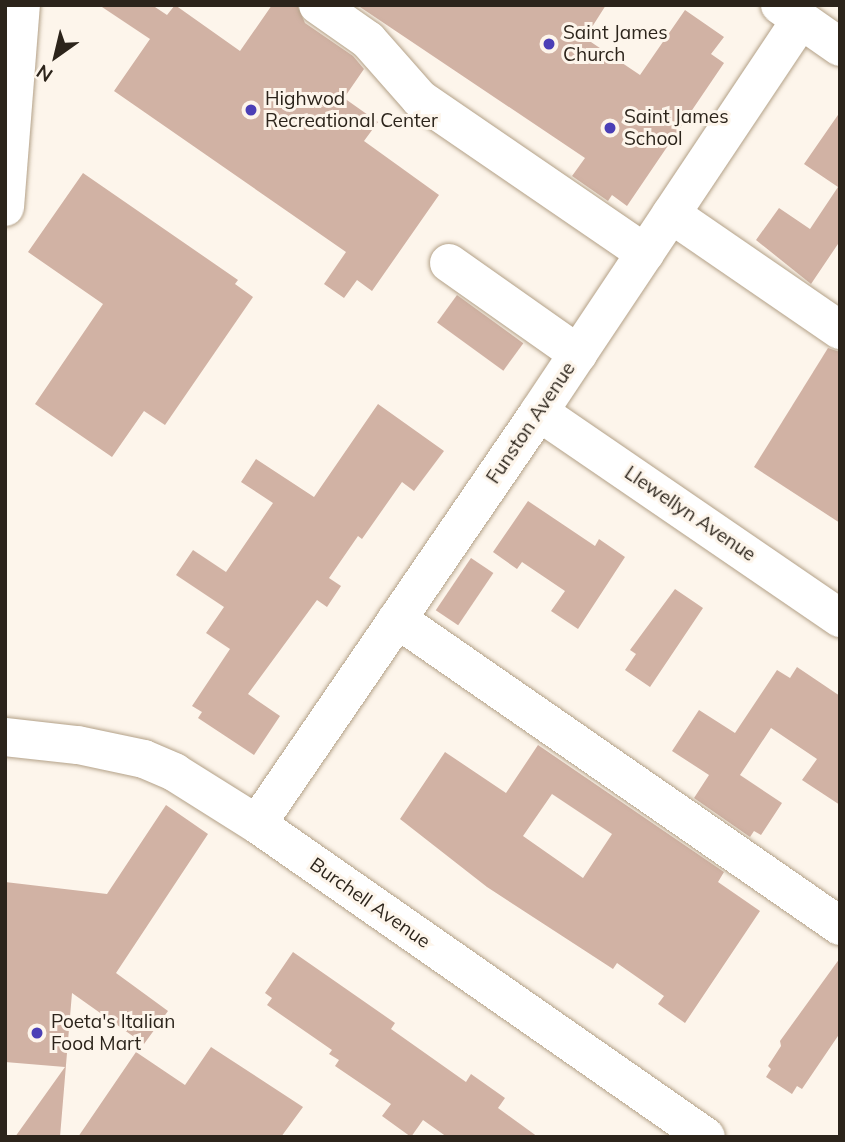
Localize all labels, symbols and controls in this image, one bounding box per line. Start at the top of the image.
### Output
north arrow [21,21,91,91]
place label: Saint James Church [563,22,668,66]
marker: Saint James Church [541,36,557,52]
text: N [32,59,57,87]
place label: Highwod Recreational Center [265,88,438,132]
marker: Highwod Recreational Center [243,102,259,118]
place label: Saint James School [624,106,729,150]
marker: Saint James School [602,120,618,136]
street label: Funston Avenue [482,358,580,488]
street label: Llewellyn Avenue [620,462,760,566]
street label: Burchell Avenue [305,853,435,953]
place label: Poeta's Italian Food Mart [51,1011,175,1055]
marker: Poeta's Italian Food Mart [29,1025,45,1041]

